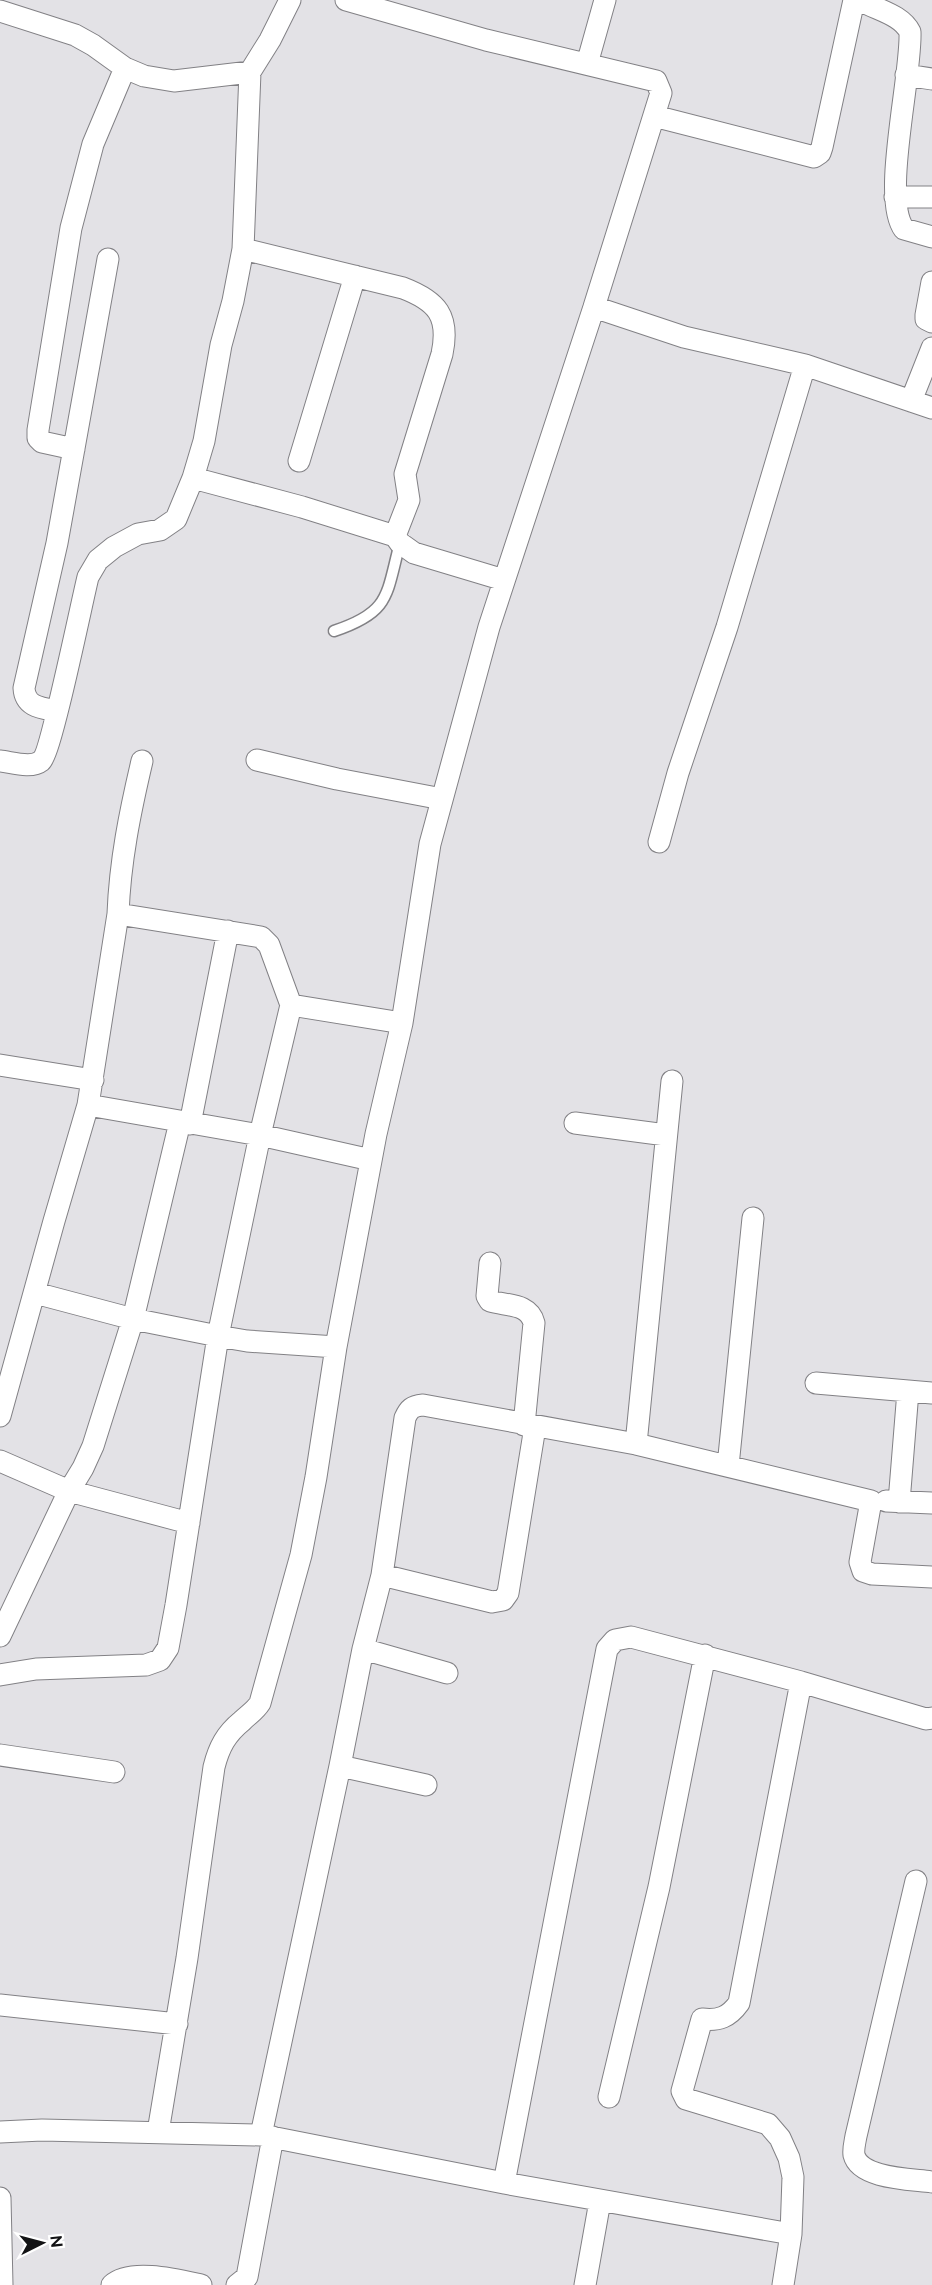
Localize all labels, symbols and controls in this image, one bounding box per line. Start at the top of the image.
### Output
north arrow [12,2213,72,2273]
text: N [46,2234,67,2249]

